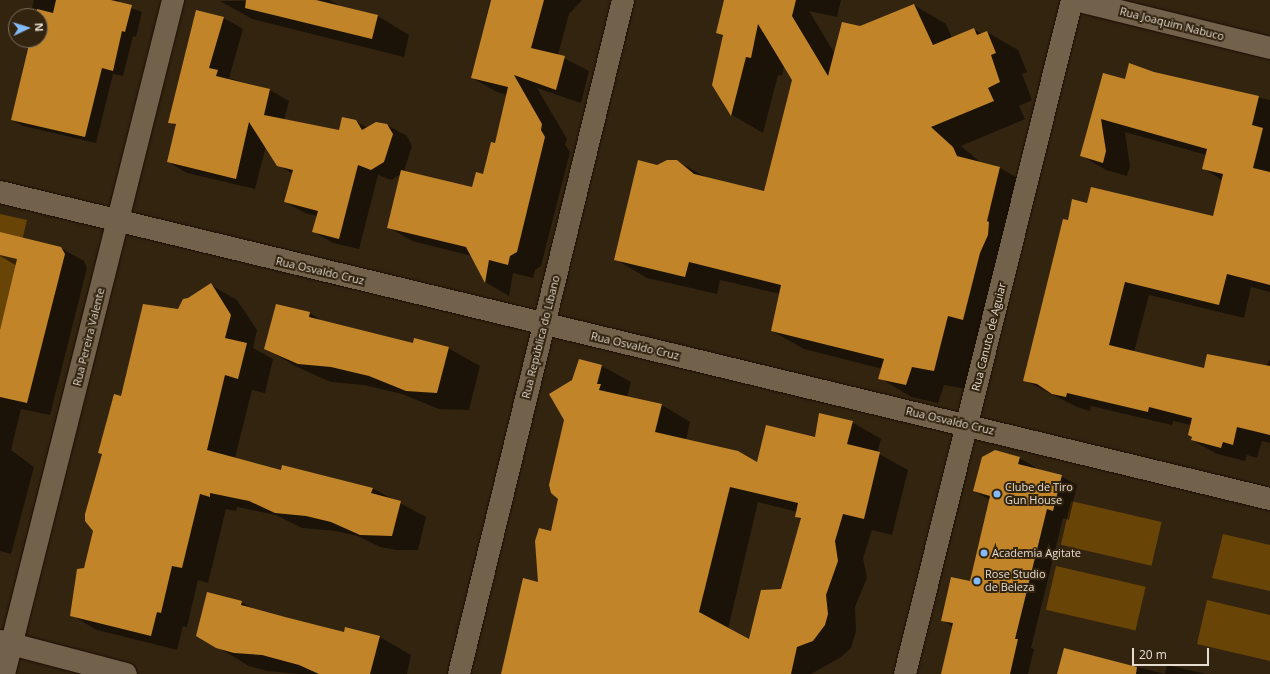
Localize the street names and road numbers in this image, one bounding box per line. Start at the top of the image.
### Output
street label: Rua Joaquim Nabuco [1118,5,1226,43]
street label: Rua Osvaldo Cruz [275,254,365,288]
street label: Rua República do Líbano [519,274,563,400]
street label: Rua Canuto de Aguiar [969,281,1009,393]
street label: Rua Pereira Valente [70,287,108,387]
street label: Rua Osvaldo Cruz [590,329,680,363]
street label: Rua Osvaldo Cruz [905,404,995,438]

